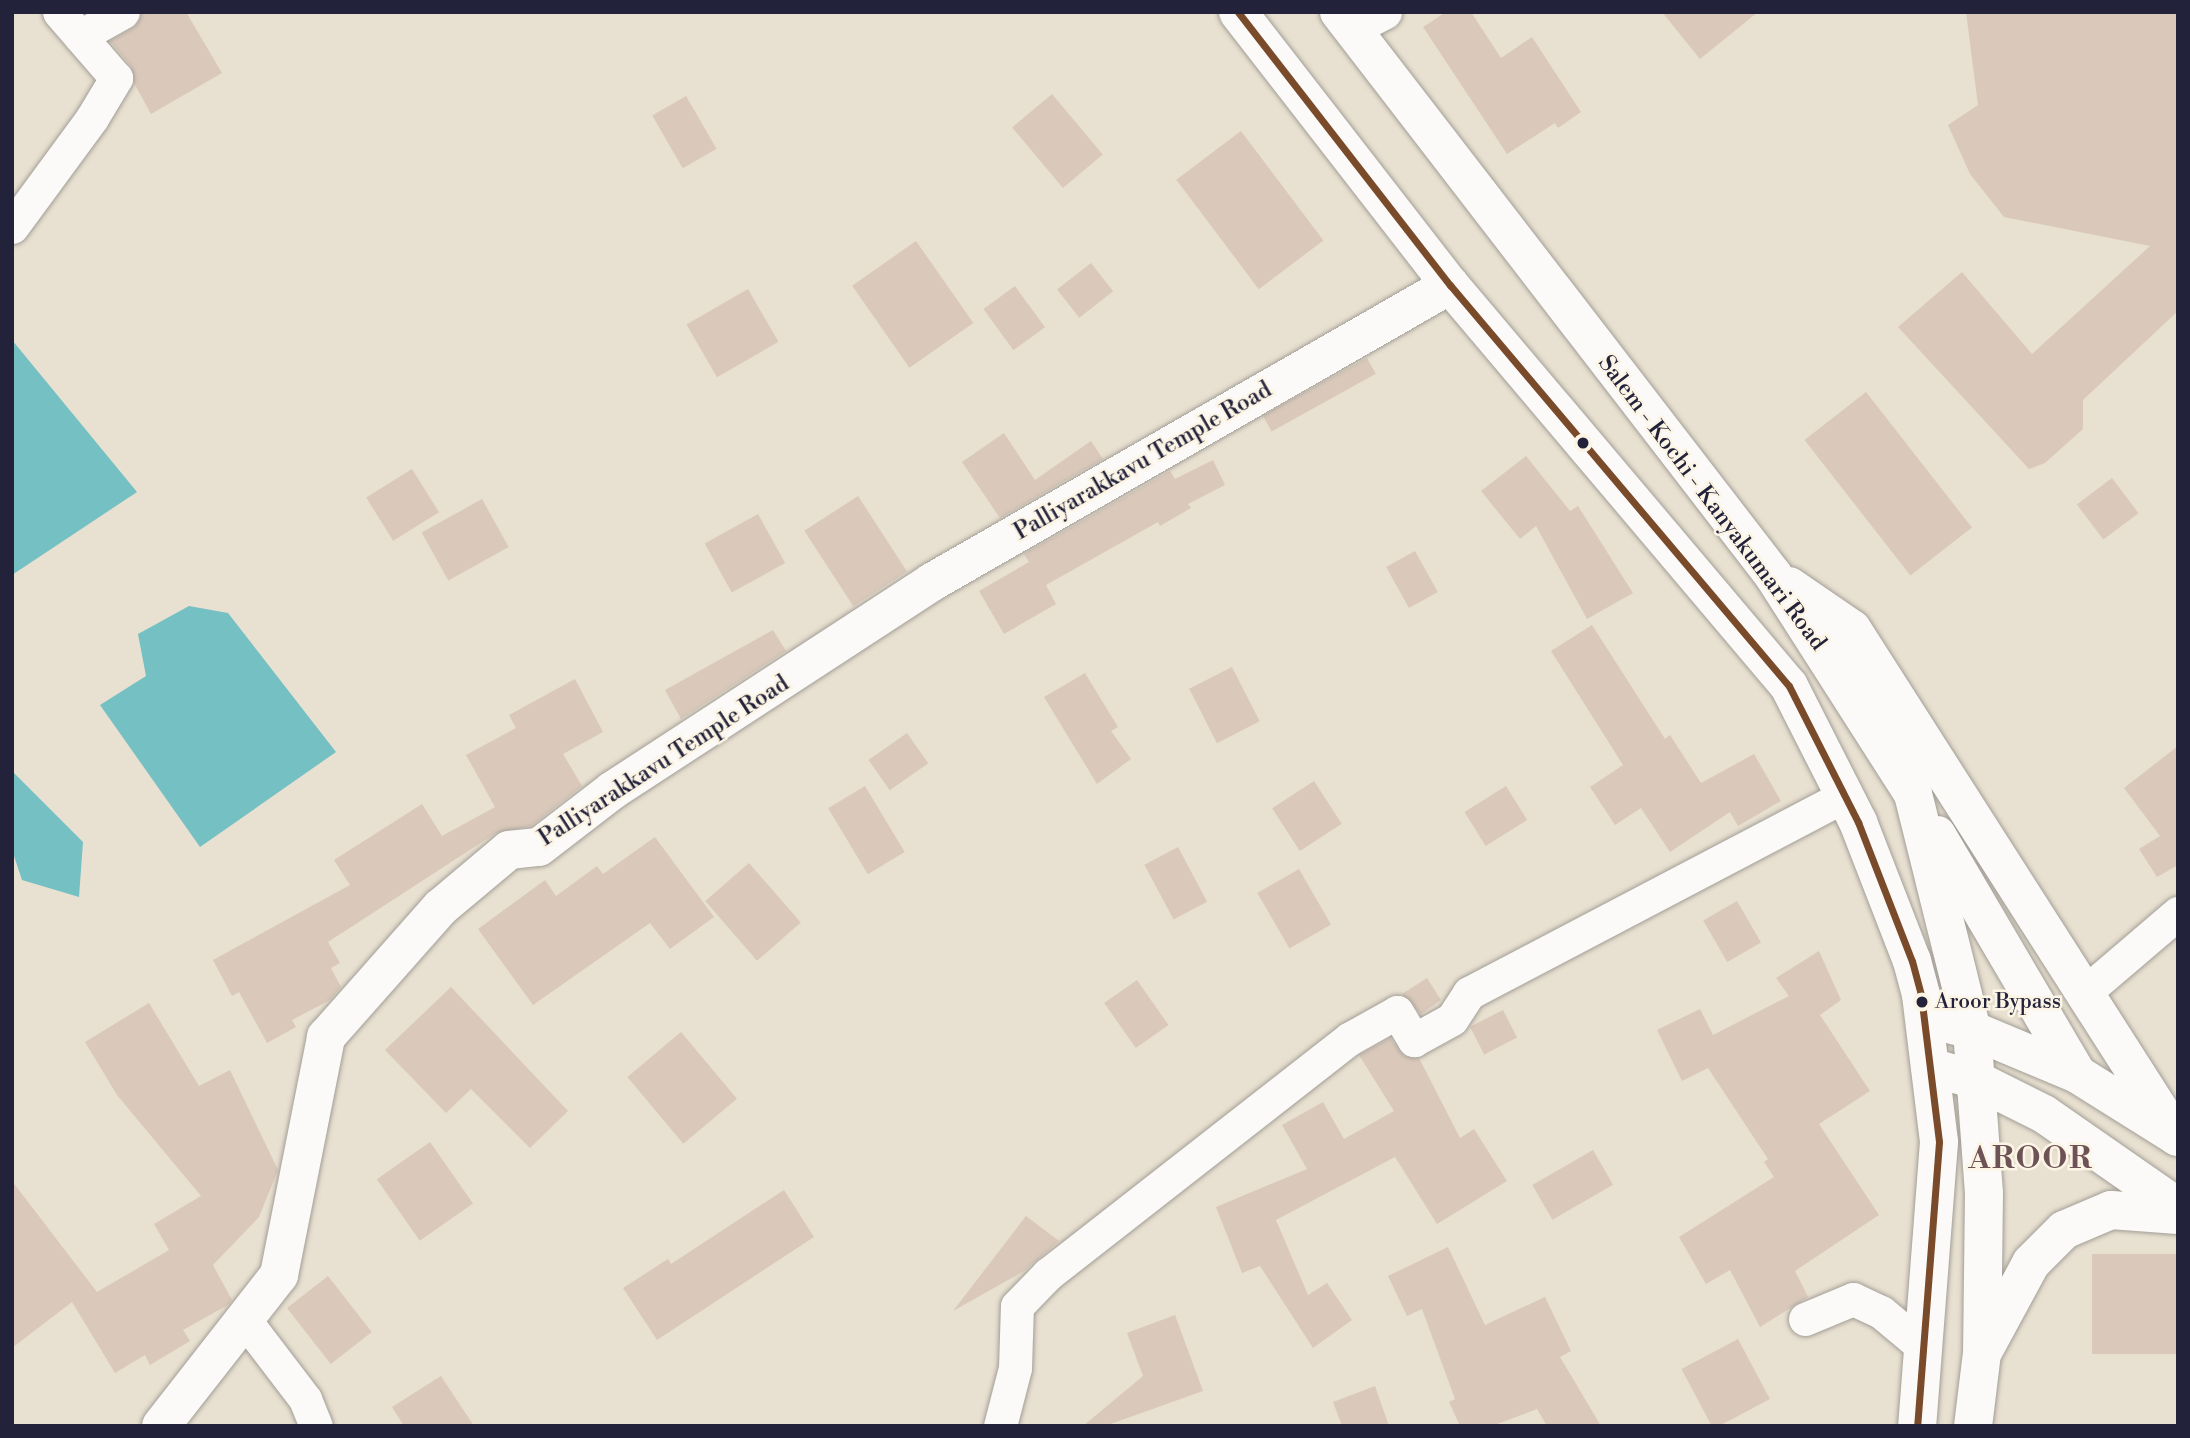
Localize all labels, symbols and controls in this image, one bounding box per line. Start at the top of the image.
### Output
street label: Salem - Kochi - Kanyakumari Road [1592,350,1832,656]
street label: Palliyarakkavu Temple Road [1009,376,1277,546]
unlabelled marker [1576,436,1590,450]
street label: Palliyarakkavu Temple Road [534,670,794,852]
place label: Aroor Bypass [1935,989,2061,1015]
marker: Aroor Bypass [1915,995,1929,1009]
district label: AROOR [1969,1141,2093,1177]

